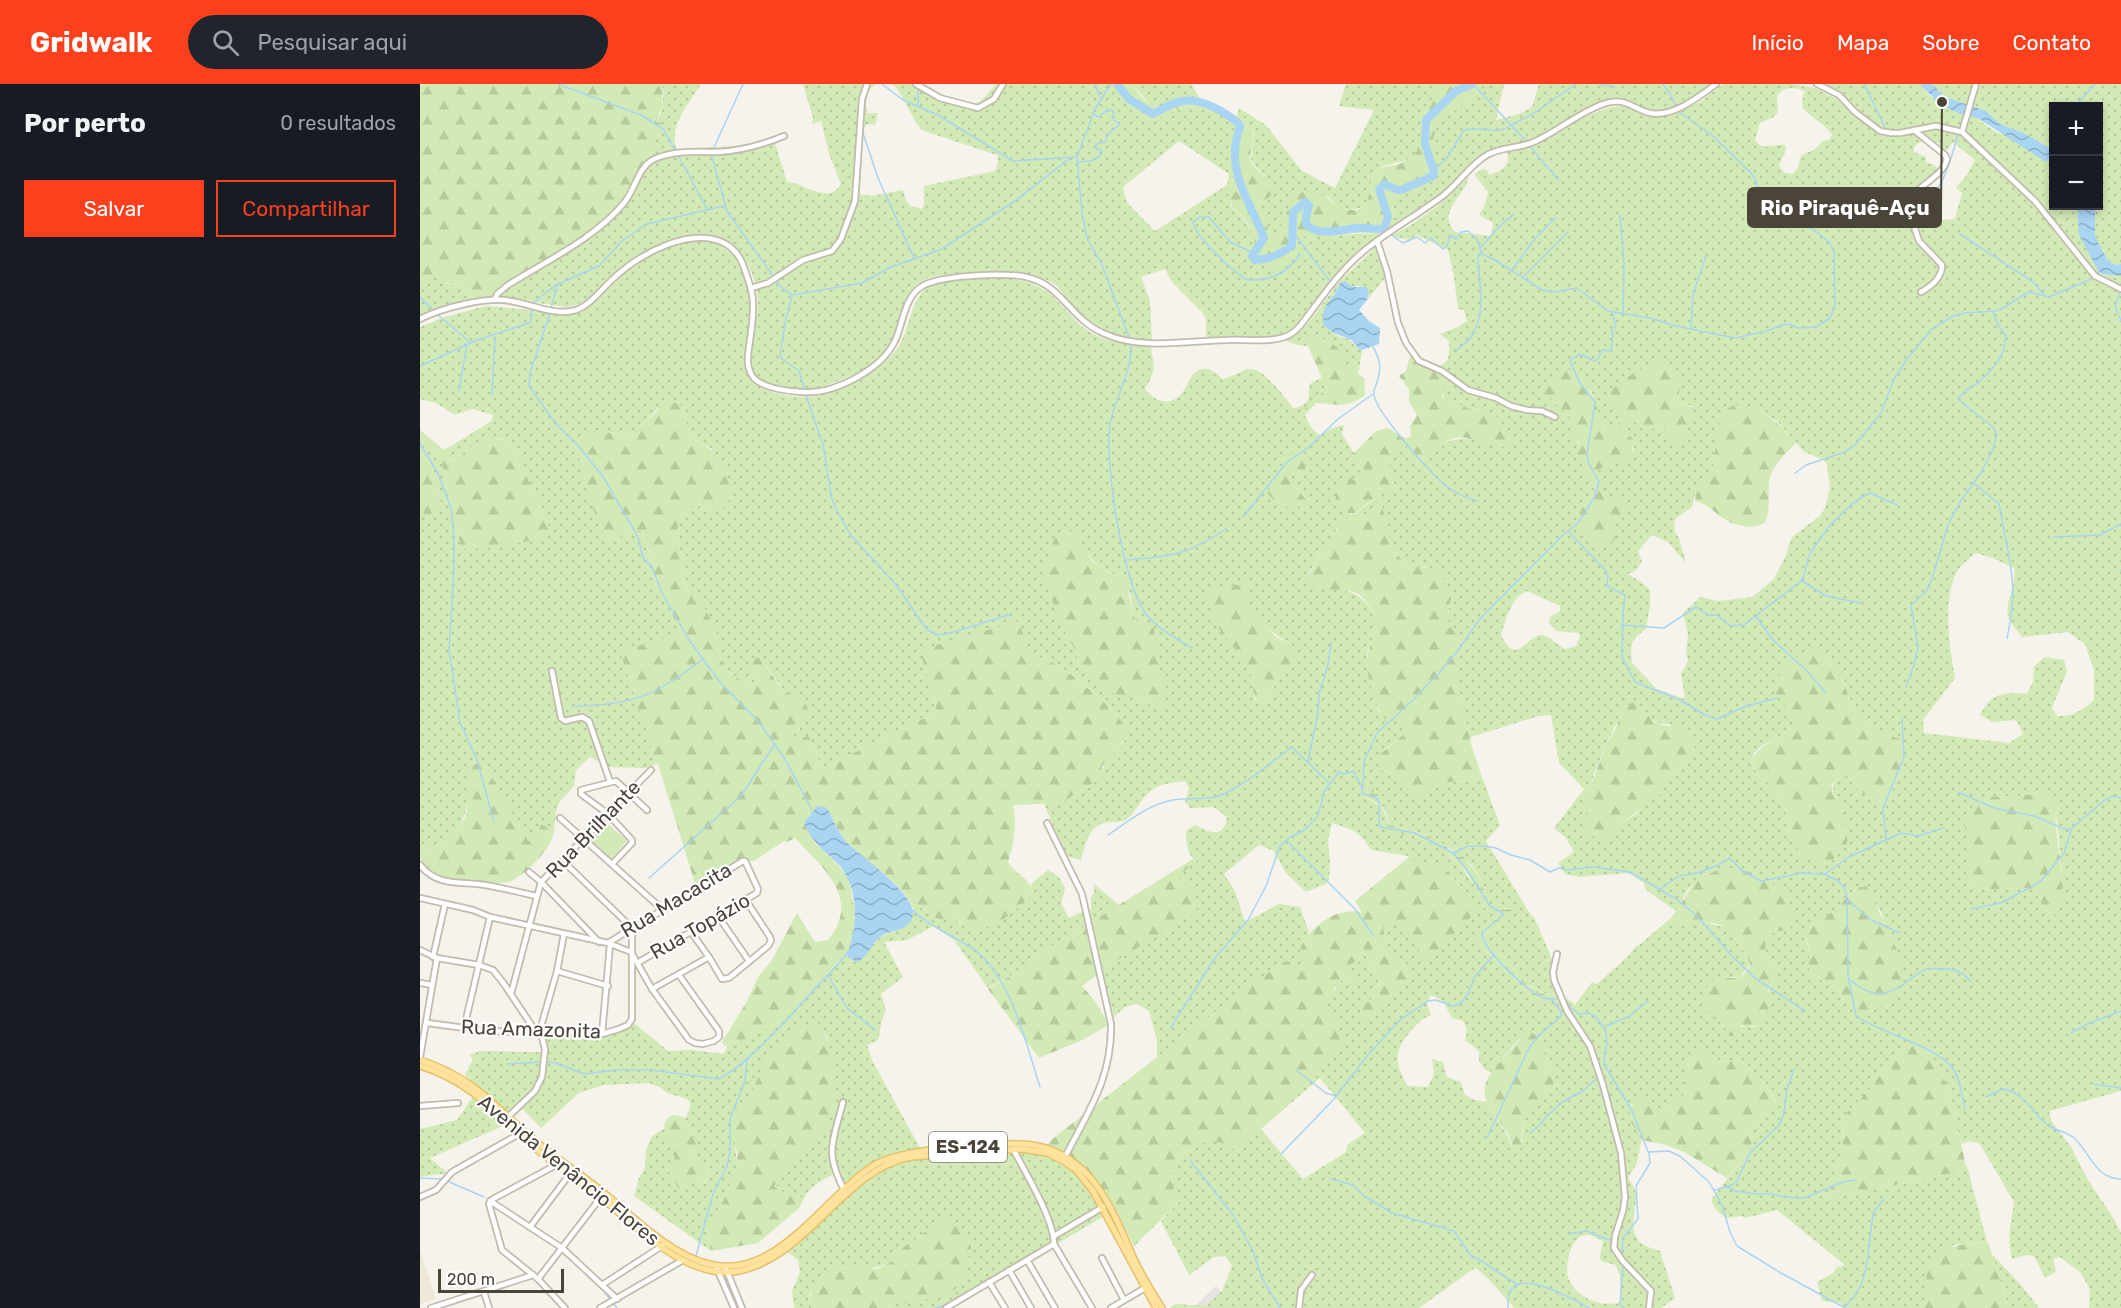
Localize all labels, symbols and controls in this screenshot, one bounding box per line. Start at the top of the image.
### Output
search box [188,15,608,69]
text: Gridwalk [30,26,152,59]
icon: search [209,26,242,59]
text: Pesquisar aqui [257,29,407,56]
text: Início [1752,30,1804,55]
text: Mapa [1837,30,1889,55]
text: Sobre [1922,30,1979,55]
text: Contato [2012,30,2091,55]
map controls [2049,102,2103,210]
button: + [2049,102,2103,156]
text: Por perto [24,108,146,139]
text: 0 resultados [280,111,396,135]
button: − [2049,156,2103,210]
button: Salvar [24,180,204,237]
button: Compartilhar [216,180,396,237]
callout: Rio Piraquê-Açu [1748,188,1941,227]
text: Rio Piraquê-Açu [1760,195,1930,220]
street label: Rua Brilhante [541,775,645,883]
street label: Rua Macacita [616,858,736,942]
street label: Rua Topázio [646,888,754,964]
street label: Rua Amazonita [461,1015,601,1043]
street label: Avenida Venâncio Flores [473,1089,665,1251]
road number: ES-124 [929,1132,1007,1162]
scale bar [438,1266,564,1294]
text: 200 m [447,1270,495,1289]

